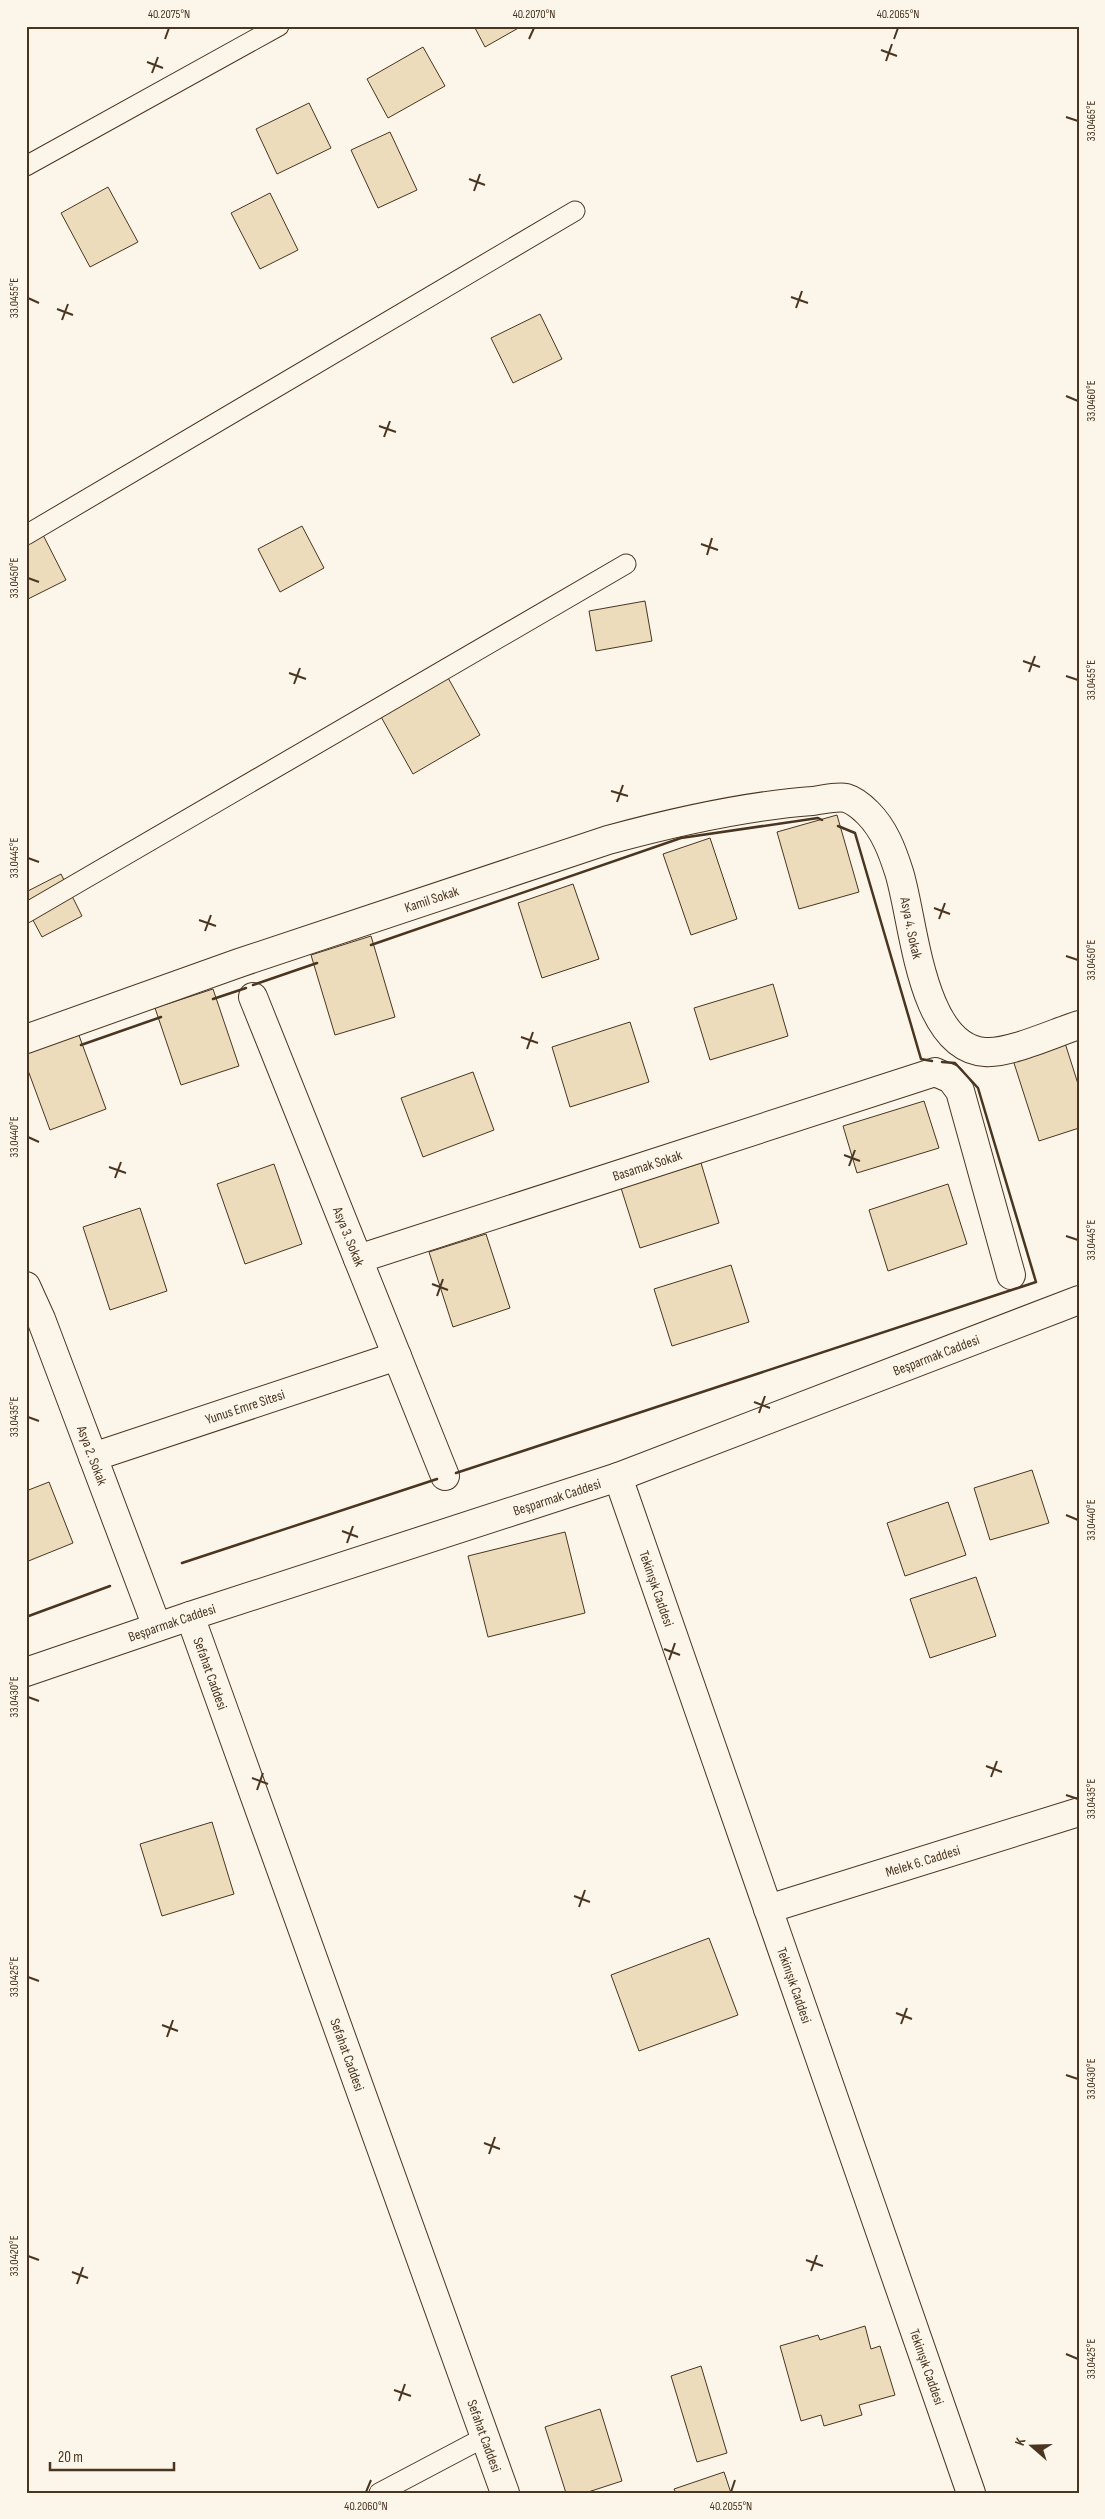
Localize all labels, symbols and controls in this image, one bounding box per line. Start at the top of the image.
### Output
text: 40.2075°N [148,7,190,22]
text: 40.2070°N [513,7,555,22]
text: 40.2065°N [877,7,919,22]
text: 33.0465°E [1084,100,1099,141]
text: 33.0455°E [7,278,22,318]
text: 33.0460°E [1084,380,1099,422]
text: 33.0450°E [7,557,22,599]
text: 33.0455°E [1084,660,1099,700]
text: 33.0445°E [7,838,22,878]
street label: Kamil Sokak [402,882,461,916]
street label: Asya 4. Sokak [897,895,926,961]
text: 33.0450°E [1084,939,1099,981]
text: 33.0440°E [7,1116,22,1158]
street label: Basamak Sokak [610,1146,685,1184]
street label: Asya 3. Sokak [329,1203,369,1269]
text: 33.0445°E [1084,1220,1099,1260]
street label: Beşparmak Caddesi [891,1331,982,1379]
street label: Yunus Emre Sitesi [203,1385,287,1428]
text: 33.0435°E [7,1397,22,1437]
street label: Asya 2. Sokak [73,1422,112,1488]
street label: Beşparmak Caddesi [511,1475,603,1519]
text: 33.0440°E [1084,1499,1099,1541]
street label: Tekinışık Caddesi [636,1548,678,1629]
street label: Beşparmak Caddesi [126,1600,218,1645]
street label: Sefahat Caddesi [190,1635,231,1712]
text: 33.0430°E [7,1676,22,1718]
text: 33.0435°E [1084,1779,1099,1819]
street label: Melek 6. Caddesi [883,1841,962,1880]
street label: Tekinışık Caddesi [774,1945,816,2025]
text: 33.0425°E [7,1957,22,1997]
street label: Sefahat Caddesi [327,2016,368,2093]
text: 33.0430°E [1084,2058,1099,2100]
text: 33.0420°E [7,2235,22,2277]
street label: Tekinışık Caddesi [906,2327,948,2407]
text: 33.0425°E [1084,2339,1099,2379]
street label: Sefahat Caddesi [464,2397,505,2474]
north arrow [1008,2422,1058,2472]
text: K [1011,2435,1029,2448]
scale bar [50,2439,174,2471]
text: 20 m [58,2448,83,2467]
text: 40.2060°N [344,2499,388,2514]
text: 40.2055°N [710,2499,752,2514]

